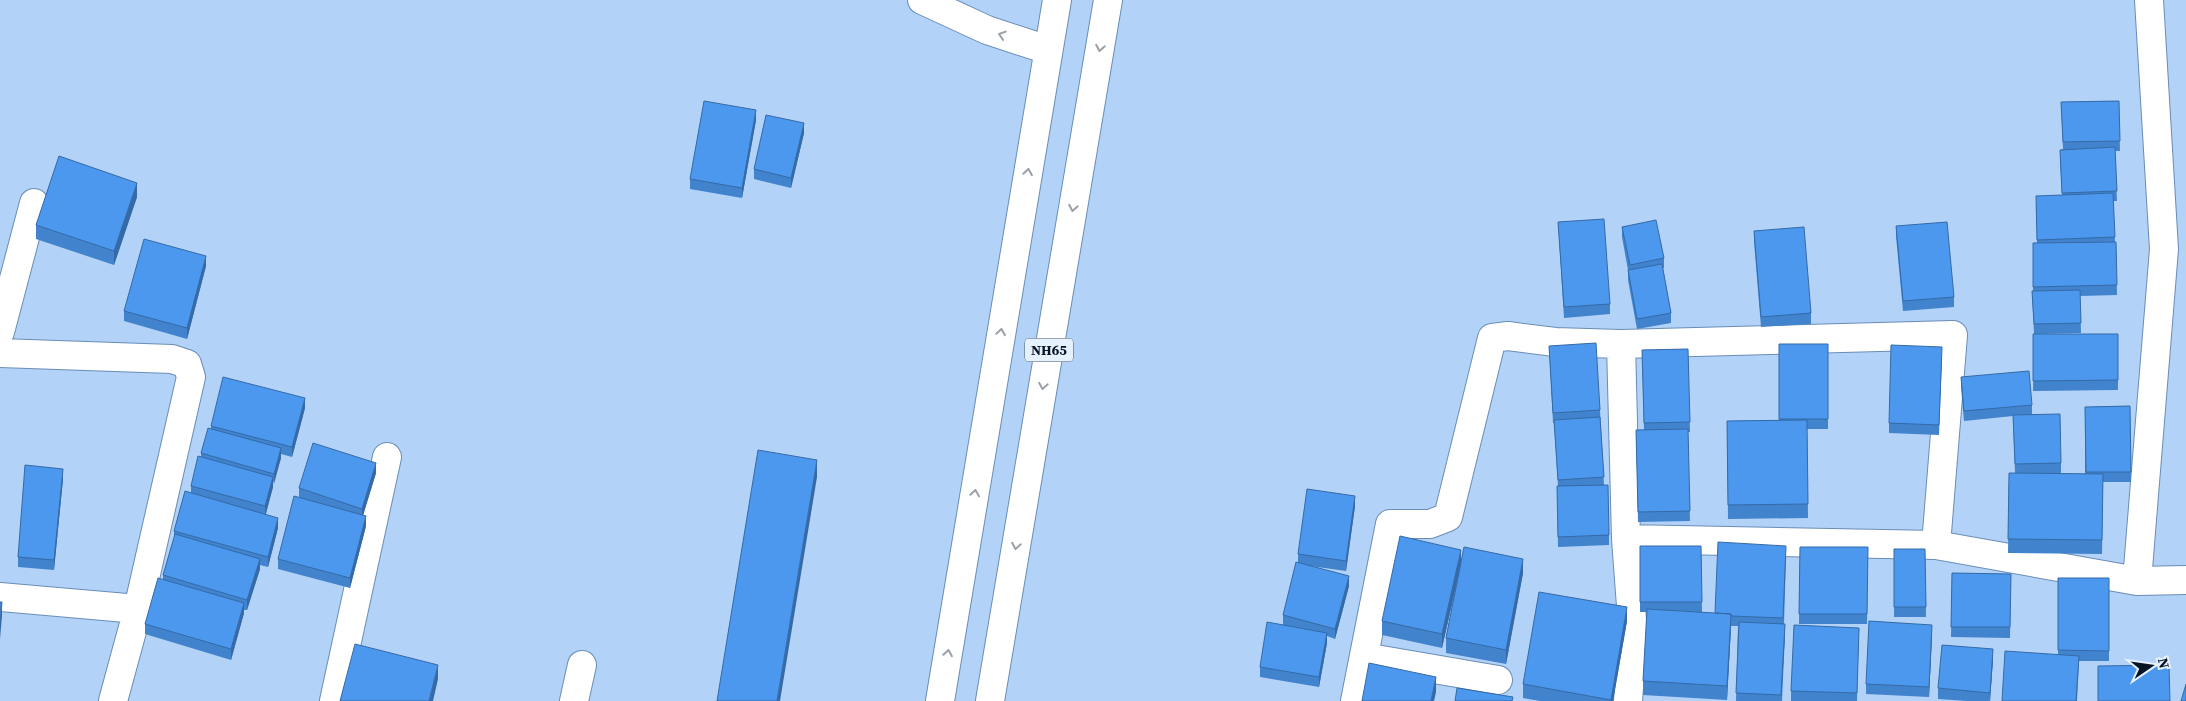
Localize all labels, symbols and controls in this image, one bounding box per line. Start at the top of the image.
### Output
one-way arrow [998,31,1006,41]
one-way arrow [1095,44,1105,52]
one-way arrow [1022,168,1032,176]
one-way arrow [1068,204,1078,213]
one-way arrow [996,328,1006,337]
road number: NH65 [1025,338,1073,362]
one-way arrow [1039,382,1049,390]
one-way arrow [969,488,979,497]
one-way arrow [1012,542,1022,551]
north arrow [2126,641,2176,691]
one-way arrow [942,649,952,657]
text: N [2153,656,2175,670]

